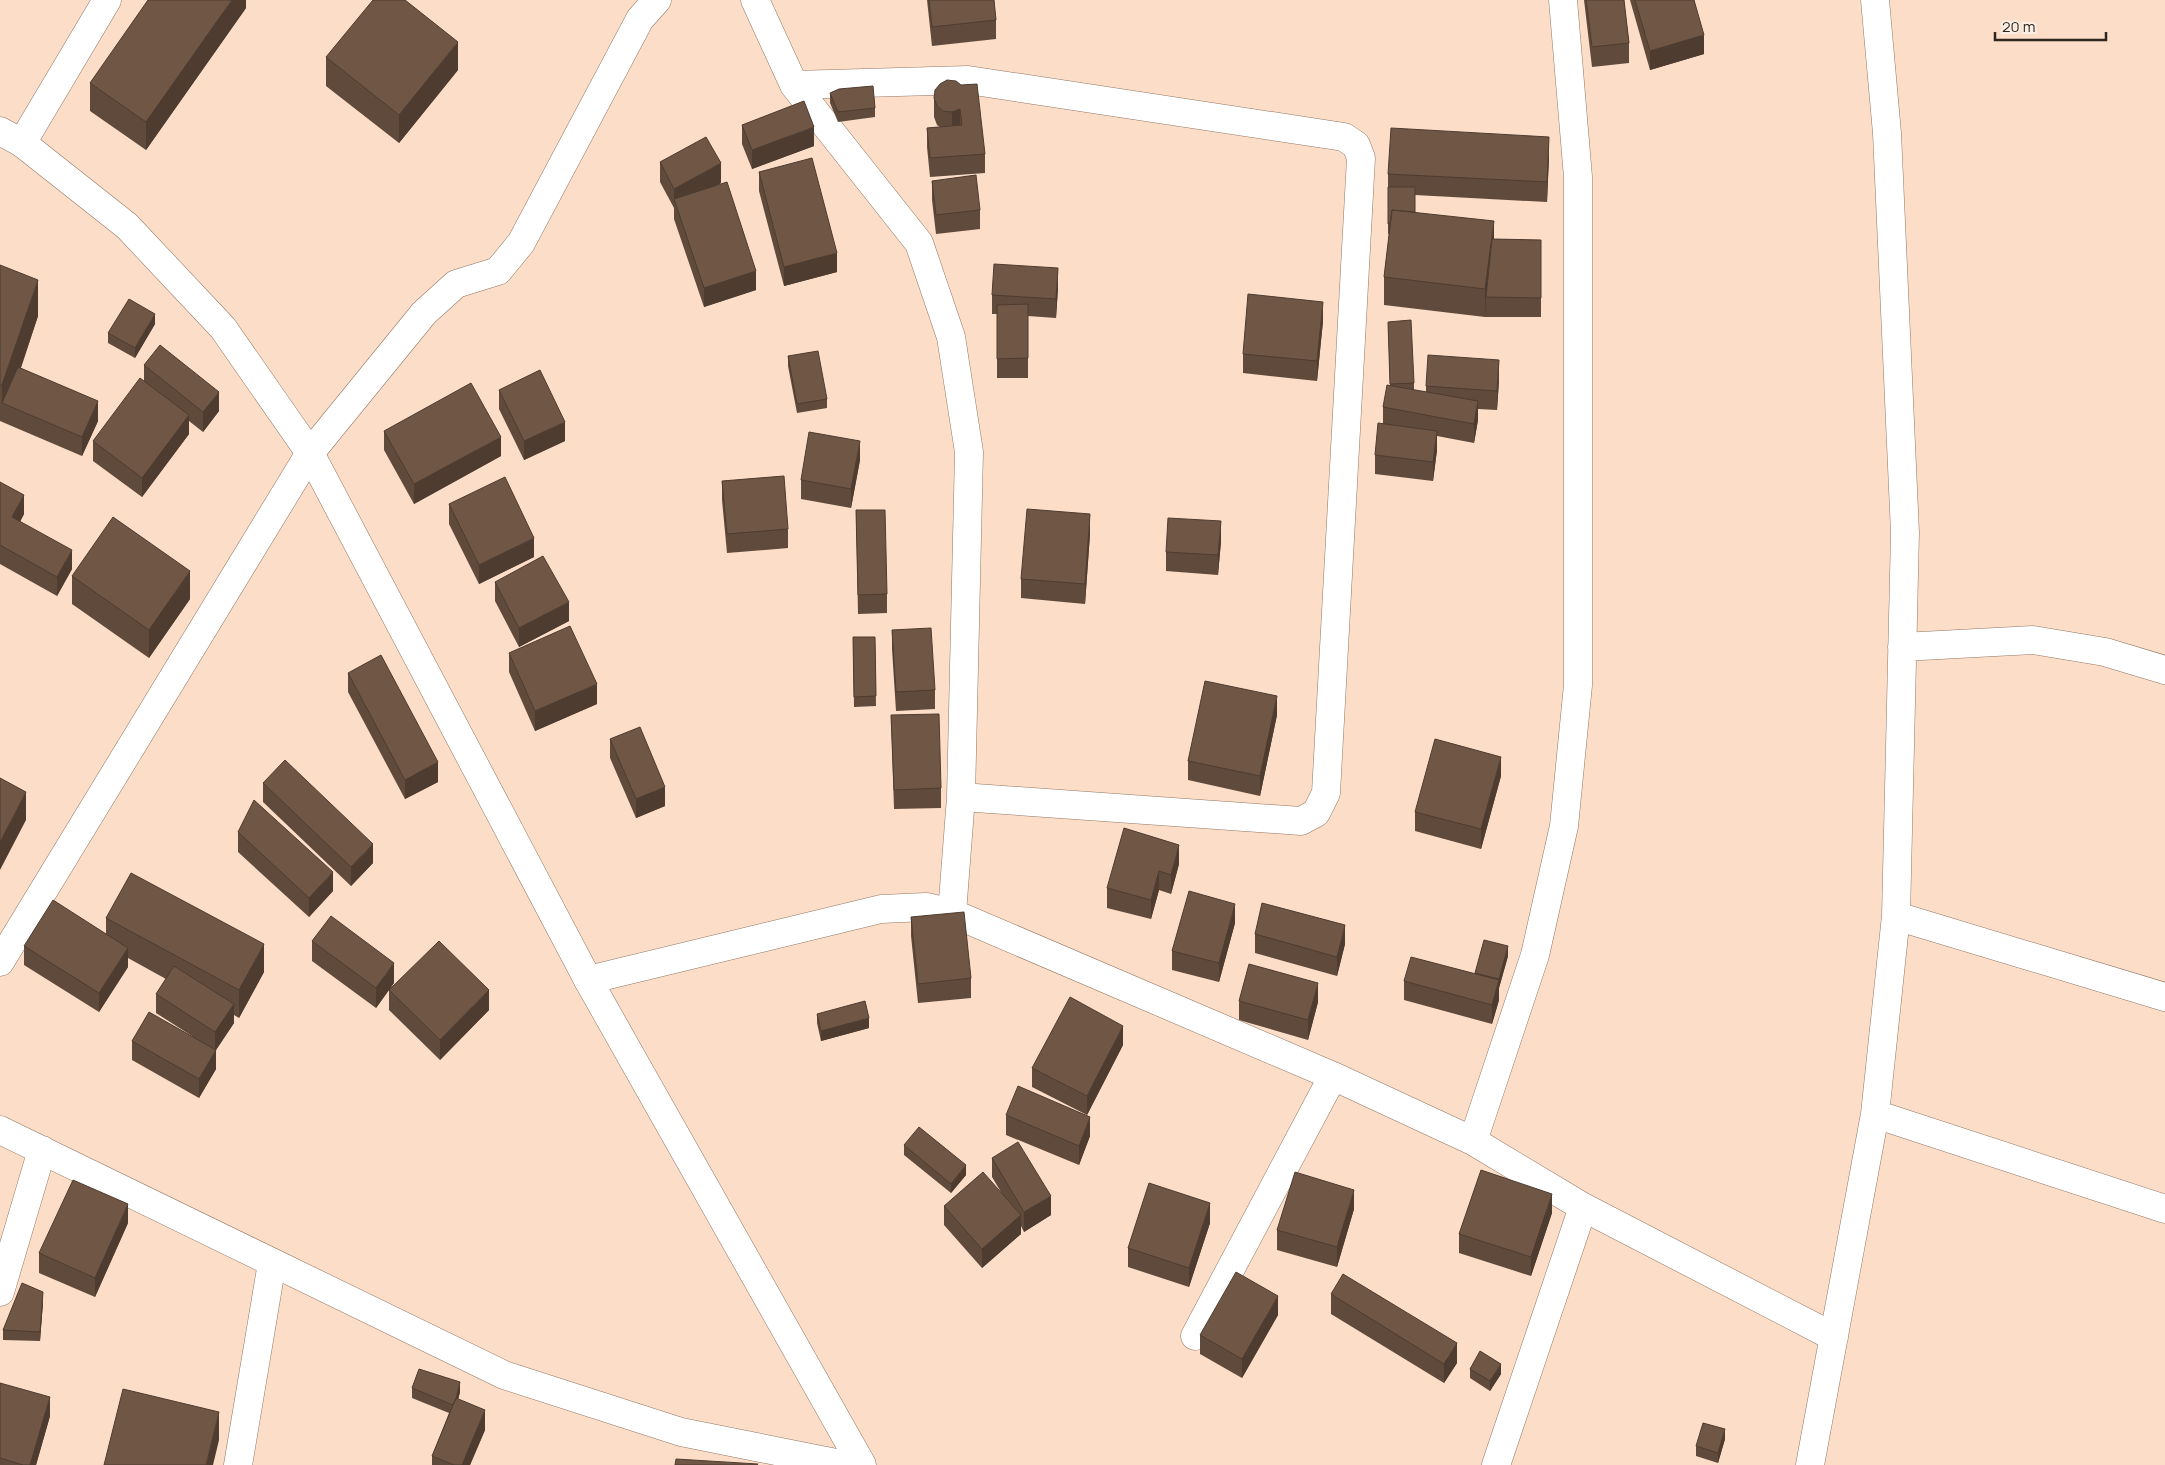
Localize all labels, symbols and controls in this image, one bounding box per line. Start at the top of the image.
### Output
scale bar [1995,10,2106,42]
text: 20 m [2002,16,2035,37]

